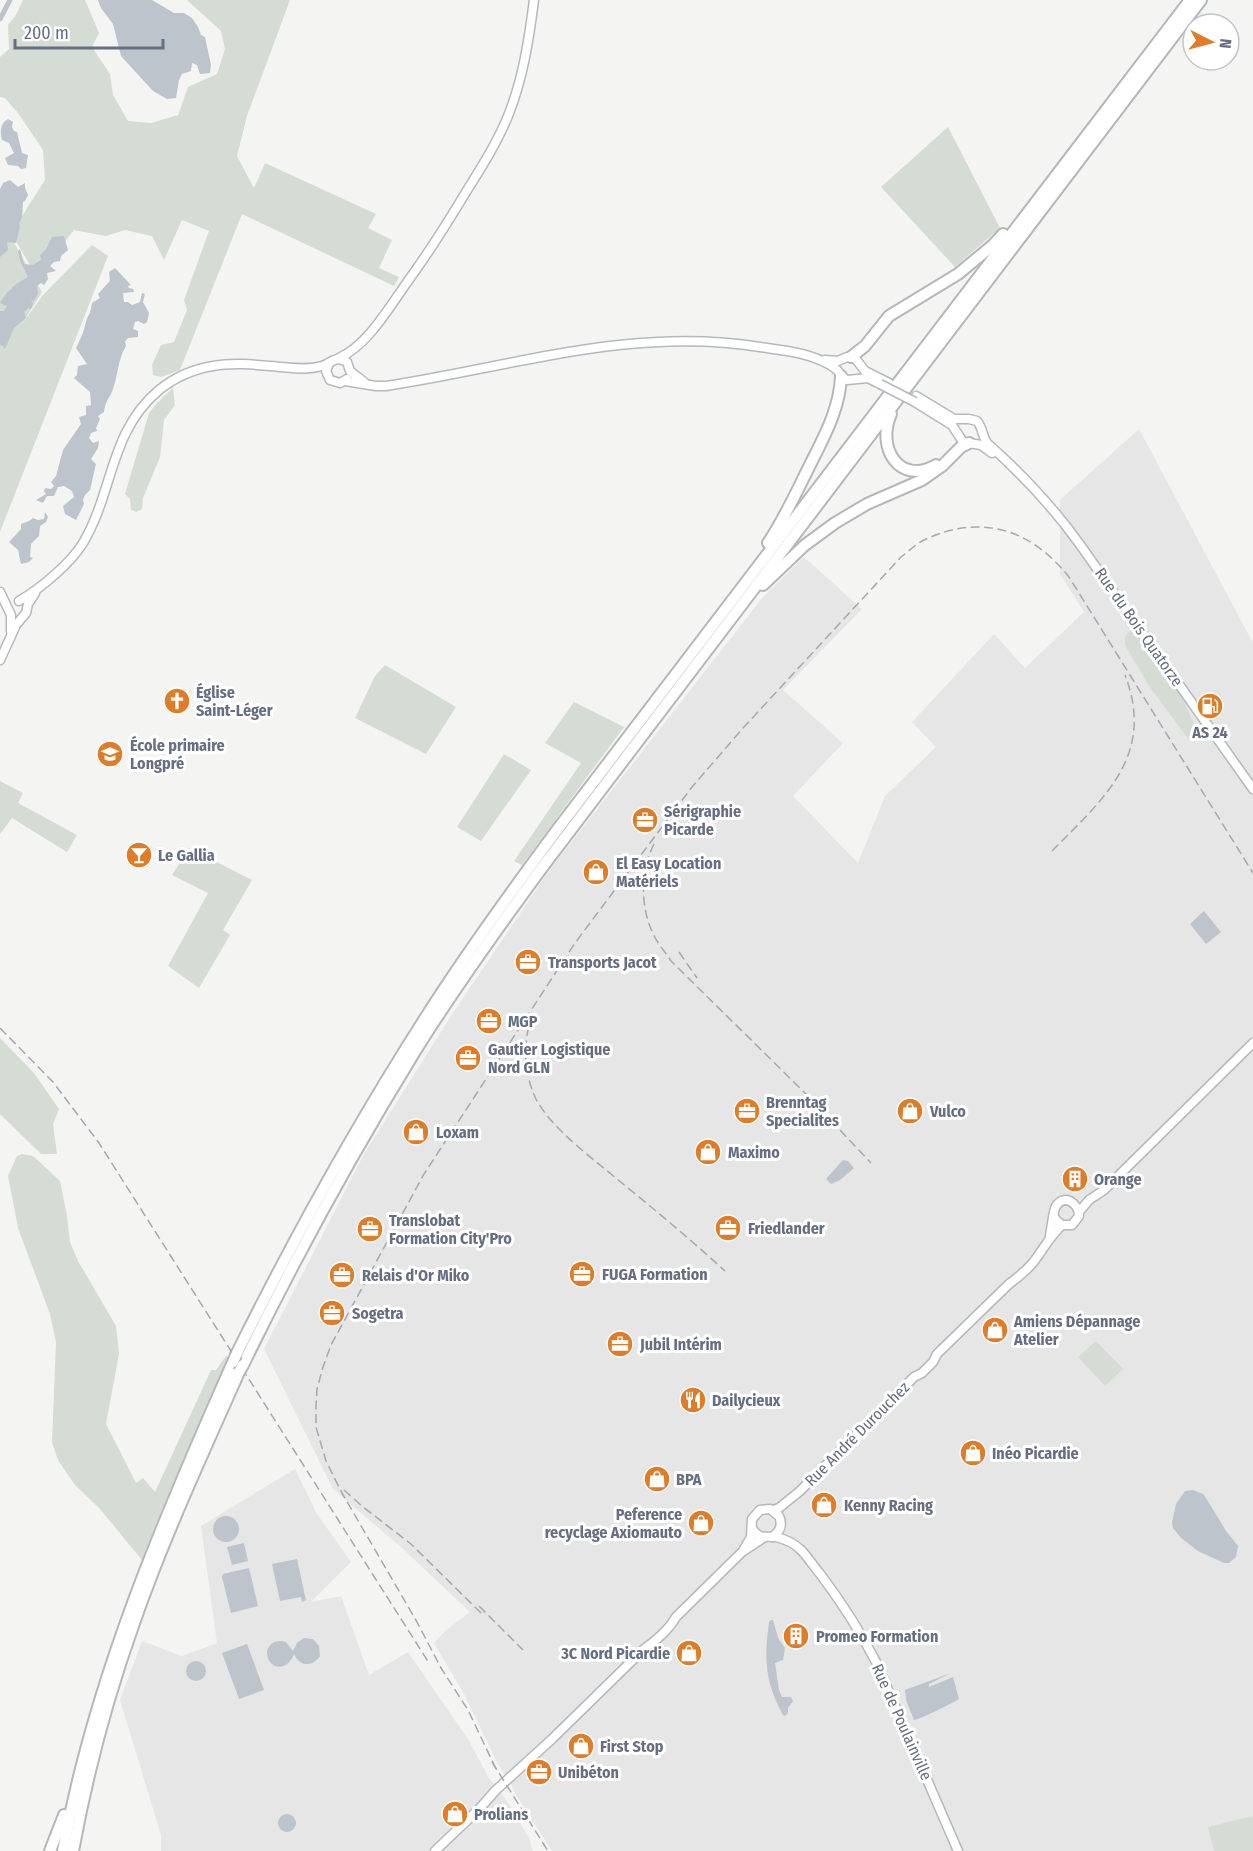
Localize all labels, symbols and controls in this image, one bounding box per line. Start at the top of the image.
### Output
scale bar [15,12,164,50]
north arrow [1181,12,1241,72]
text: 200 m [24,22,69,44]
text: N [1215,38,1235,49]
street label: Rue du Bois Quatorze [1091,564,1187,690]
place label: Église Saint-Léger [196,682,273,720]
church icon: Église Saint-Léger [162,686,192,716]
fuel station icon: AS 24 [1195,691,1225,721]
place label: AS 24 [1191,723,1228,742]
place label: École primaire Longpré [130,735,225,773]
school or university icon: École primaire Longpré [95,739,125,769]
place label: Sérigraphie Picarde [664,802,741,839]
office icon: Sérigraphie Picarde [630,805,660,835]
bar icon: Le Gallia [124,840,154,870]
place label: Le Gallia [158,846,215,865]
place label: El Easy Location Matériels [616,854,721,891]
shop icon: El Easy Location Matériels [581,857,611,887]
office icon: Transports Jacot [513,947,543,977]
place label: Transports Jacot [548,953,657,972]
office icon: MGP [474,1006,504,1036]
place label: MGP [508,1012,538,1031]
place label: Gautier Logistique Nord GLN [488,1040,610,1077]
office icon: Gautier Logistique Nord GLN [453,1043,483,1073]
place label: Brenntag Specialites [766,1093,839,1130]
office icon: Brenntag Specialites [732,1096,762,1126]
shop icon: Vulco [895,1096,925,1126]
place label: Vulco [929,1102,966,1121]
shop icon: Loxam [401,1117,431,1147]
place label: Loxam [436,1123,479,1142]
shop icon: Maximo [693,1137,723,1167]
place label: Maximo [728,1143,780,1162]
building icon: Orange [1060,1164,1090,1194]
place label: Orange [1094,1170,1142,1189]
place label: Translobat Formation City'Pro [389,1211,512,1248]
office icon: Friedlander [713,1213,743,1243]
office icon: Translobat Formation City'Pro [355,1214,385,1244]
place label: Friedlander [748,1219,825,1238]
office icon: FUGA Formation [567,1259,597,1289]
office icon: Relais d'Or Miko [327,1260,357,1290]
place label: FUGA Formation [602,1265,708,1284]
place label: Relais d'Or Miko [362,1266,470,1285]
office icon: Sogetra [317,1298,347,1328]
place label: Sogetra [352,1304,404,1323]
place label: Amiens Dépannage Atelier [1013,1312,1140,1349]
shop icon: Amiens Dépannage Atelier [980,1315,1010,1345]
office icon: Jubil Intérim [605,1329,635,1359]
place label: Jubil Intérim [639,1335,722,1354]
street label: Rue André Durouchez [801,1378,913,1490]
restaurant icon: Dailycieux [678,1385,708,1415]
place label: Dailycieux [712,1391,781,1410]
shop icon: Inéo Picardie [958,1438,988,1468]
place label: Inéo Picardie [992,1444,1079,1463]
shop icon: BPA [642,1464,672,1494]
place label: BPA [676,1470,702,1489]
shop icon: Kenny Racing [809,1490,839,1520]
place label: Kenny Racing [844,1496,933,1515]
place label: Peference recyclage Axiomauto [545,1505,682,1542]
shop icon: Peference recyclage Axiomauto [686,1508,716,1538]
building icon: Promeo Formation [781,1621,811,1651]
place label: Promeo Formation [816,1627,938,1646]
shop icon: 3C Nord Picardie [674,1638,704,1668]
place label: 3C Nord Picardie [560,1644,670,1663]
street label: Rue de Poulainville [868,1661,936,1783]
shop icon: First Stop [566,1731,596,1761]
place label: First Stop [600,1737,664,1756]
office icon: Unibéton [524,1757,554,1787]
place label: Unibéton [558,1763,619,1782]
shop icon: Prolians [440,1799,470,1829]
place label: Prolians [474,1805,528,1824]

